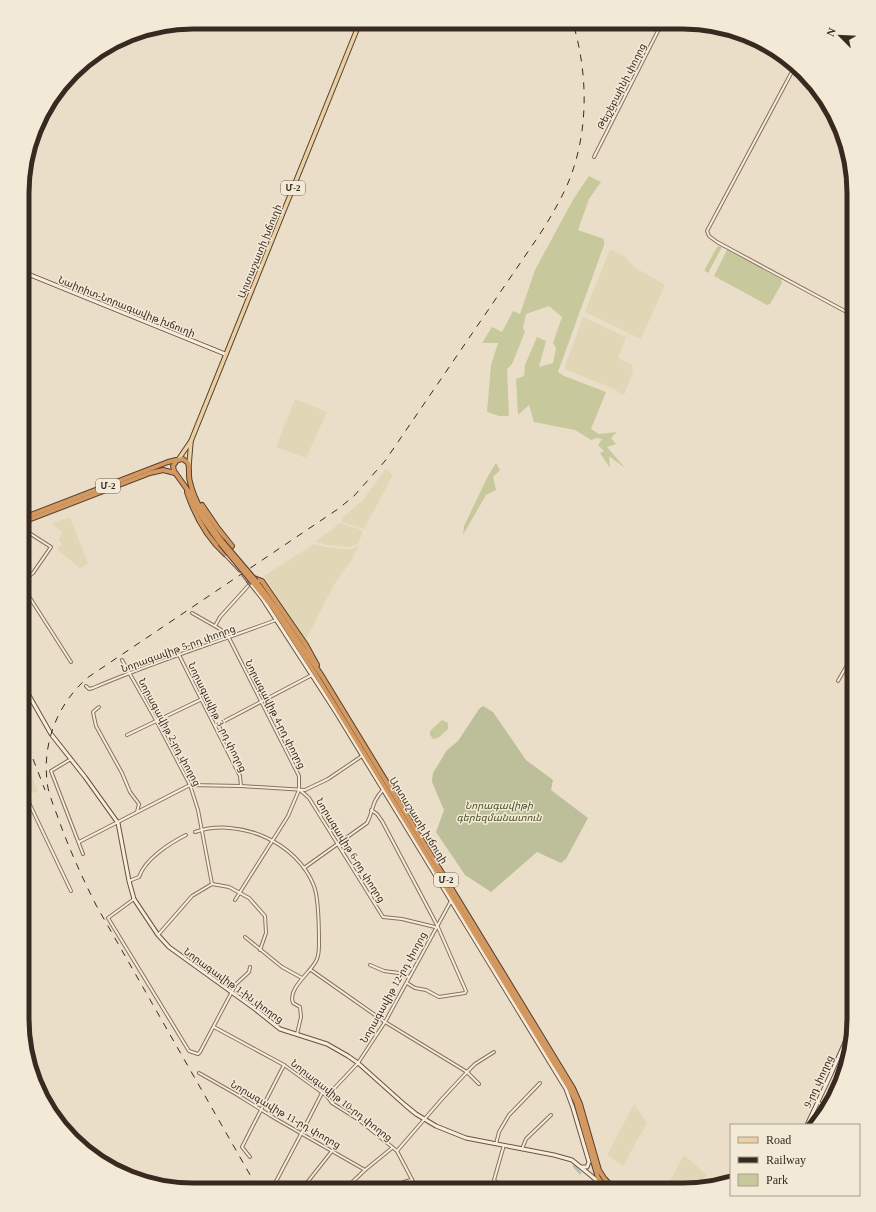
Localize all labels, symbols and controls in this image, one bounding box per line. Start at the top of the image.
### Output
north arrow [820,16,860,56]
text: N [824,26,838,38]
street label: Թեյշեբաինի փողոց [595,41,648,131]
road number: Մ-2 [281,181,305,195]
street label: Արտաշատի խճուղի [236,203,283,300]
street label: Նաիրիտ-Նորագավիթ խճուղի [57,274,197,339]
road number: Մ-2 [96,479,120,493]
street label: Նորագավիթ 5-րդ փողոց [120,623,237,674]
street label: Նորագավիթ 4-րդ փողոց [243,658,308,770]
street label: Նորագավիթ 3-րդ փողոց [186,661,249,774]
street label: Նորագավիթ 2-րդ փողոց [136,676,203,788]
street label: Արտաշատի խճուղի [387,775,450,866]
street label: Նորագավիթ 6-րդ փողոց [314,796,387,904]
park label: Նորագավիթի գերեզմանատուն [456,800,543,824]
road number: Մ-2 [434,873,458,887]
street label: Նորագավիթ 12-րդ փողոց [358,930,429,1045]
street label: Նորագավիթ 1-ին փողոց [182,946,286,1025]
street label: 9-րդ փողոց [802,1053,835,1109]
street label: Նորագավիթ 10-րդ փողոց [289,1057,395,1143]
street label: Նորագավիթ 11-րդ փողոց [229,1078,343,1151]
legend [730,1124,860,1196]
text: Road [766,1133,791,1147]
text: Railway [766,1153,806,1167]
text: Park [766,1173,788,1187]

